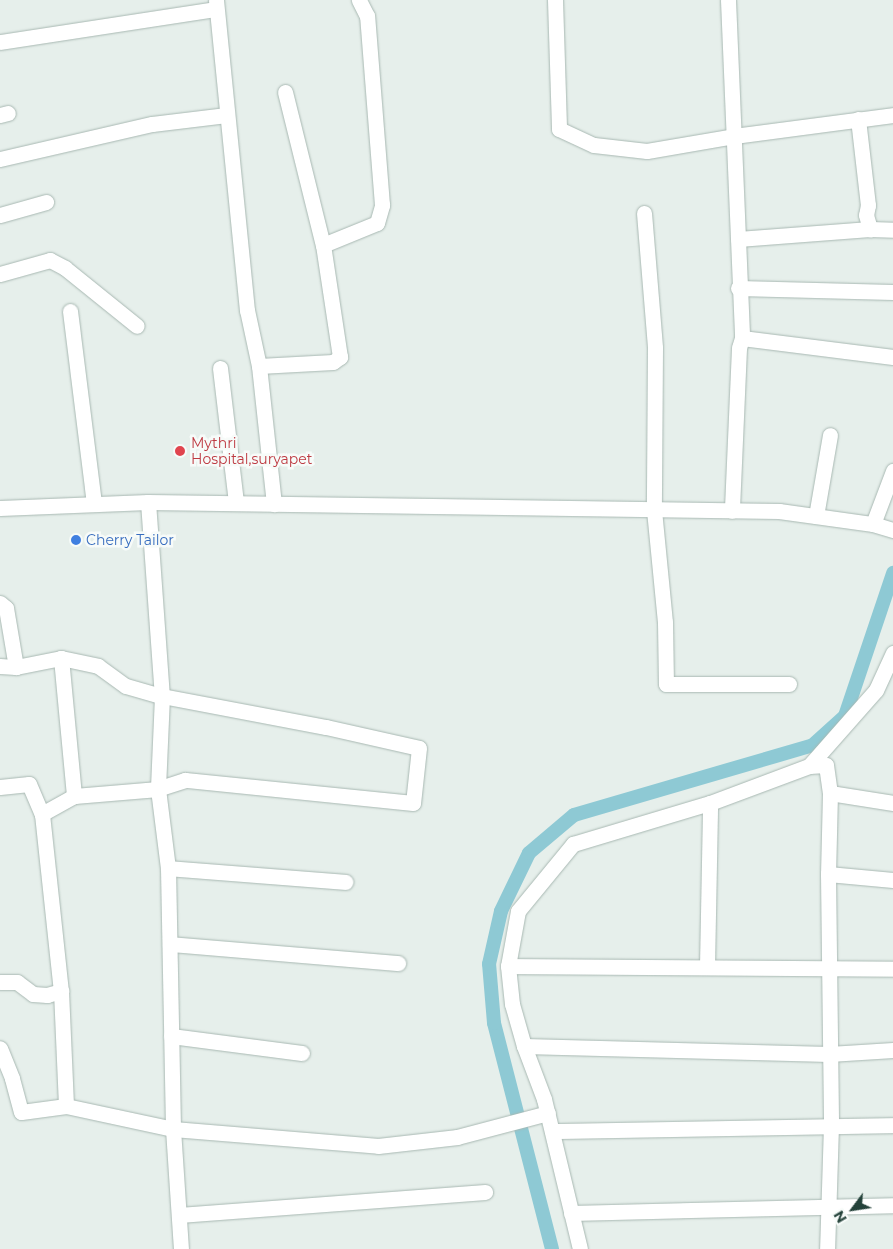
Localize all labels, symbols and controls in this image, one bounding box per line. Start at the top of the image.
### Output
place label: Mythri Hospital,suryapet [191,435,312,468]
marker: Mythri Hospital,suryapet [173,444,187,458]
place label: Cherry Tailor [86,532,174,548]
marker: Cherry Tailor [70,534,82,546]
north arrow [828,1184,878,1234]
text: N [830,1207,851,1226]

